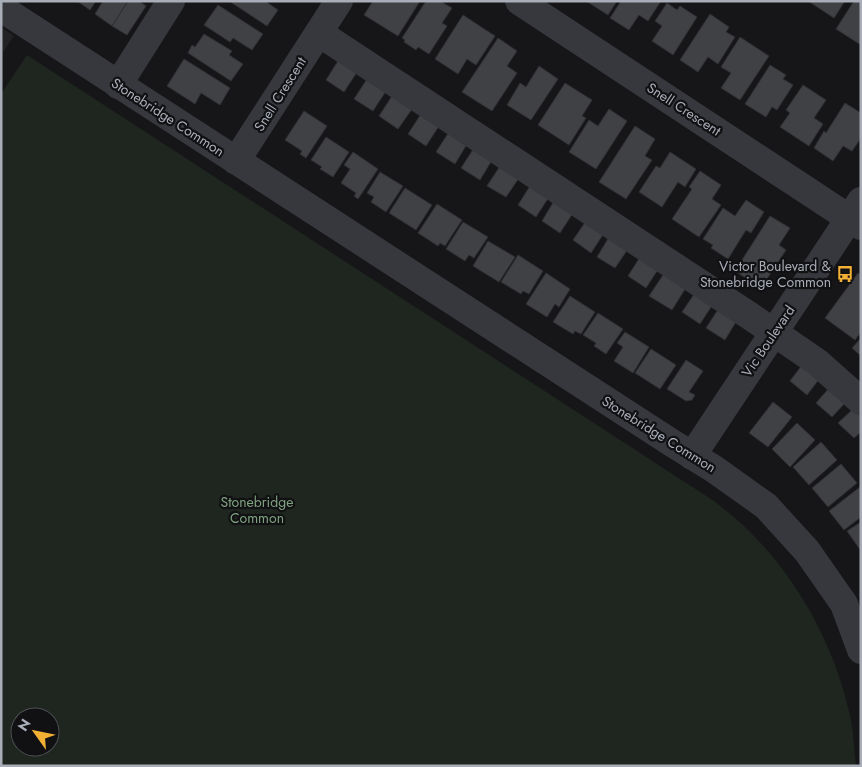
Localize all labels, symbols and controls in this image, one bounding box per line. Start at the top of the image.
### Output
street label: Snell Crescent [249,52,311,135]
street label: Stonebridge Common [108,73,228,161]
street label: Snell Crescent [643,78,725,141]
place label: Victor Boulevard & Stonebridge Common [700,256,832,292]
bus stop icon: Victor Boulevard & Stonebridge Common [835,264,855,284]
street label: Vic Boulevard [737,301,799,381]
street label: Stonebridge Common [598,391,720,477]
park label: Stonebridge Common [221,492,293,528]
north arrow [10,707,60,757]
text: N [13,715,36,735]

